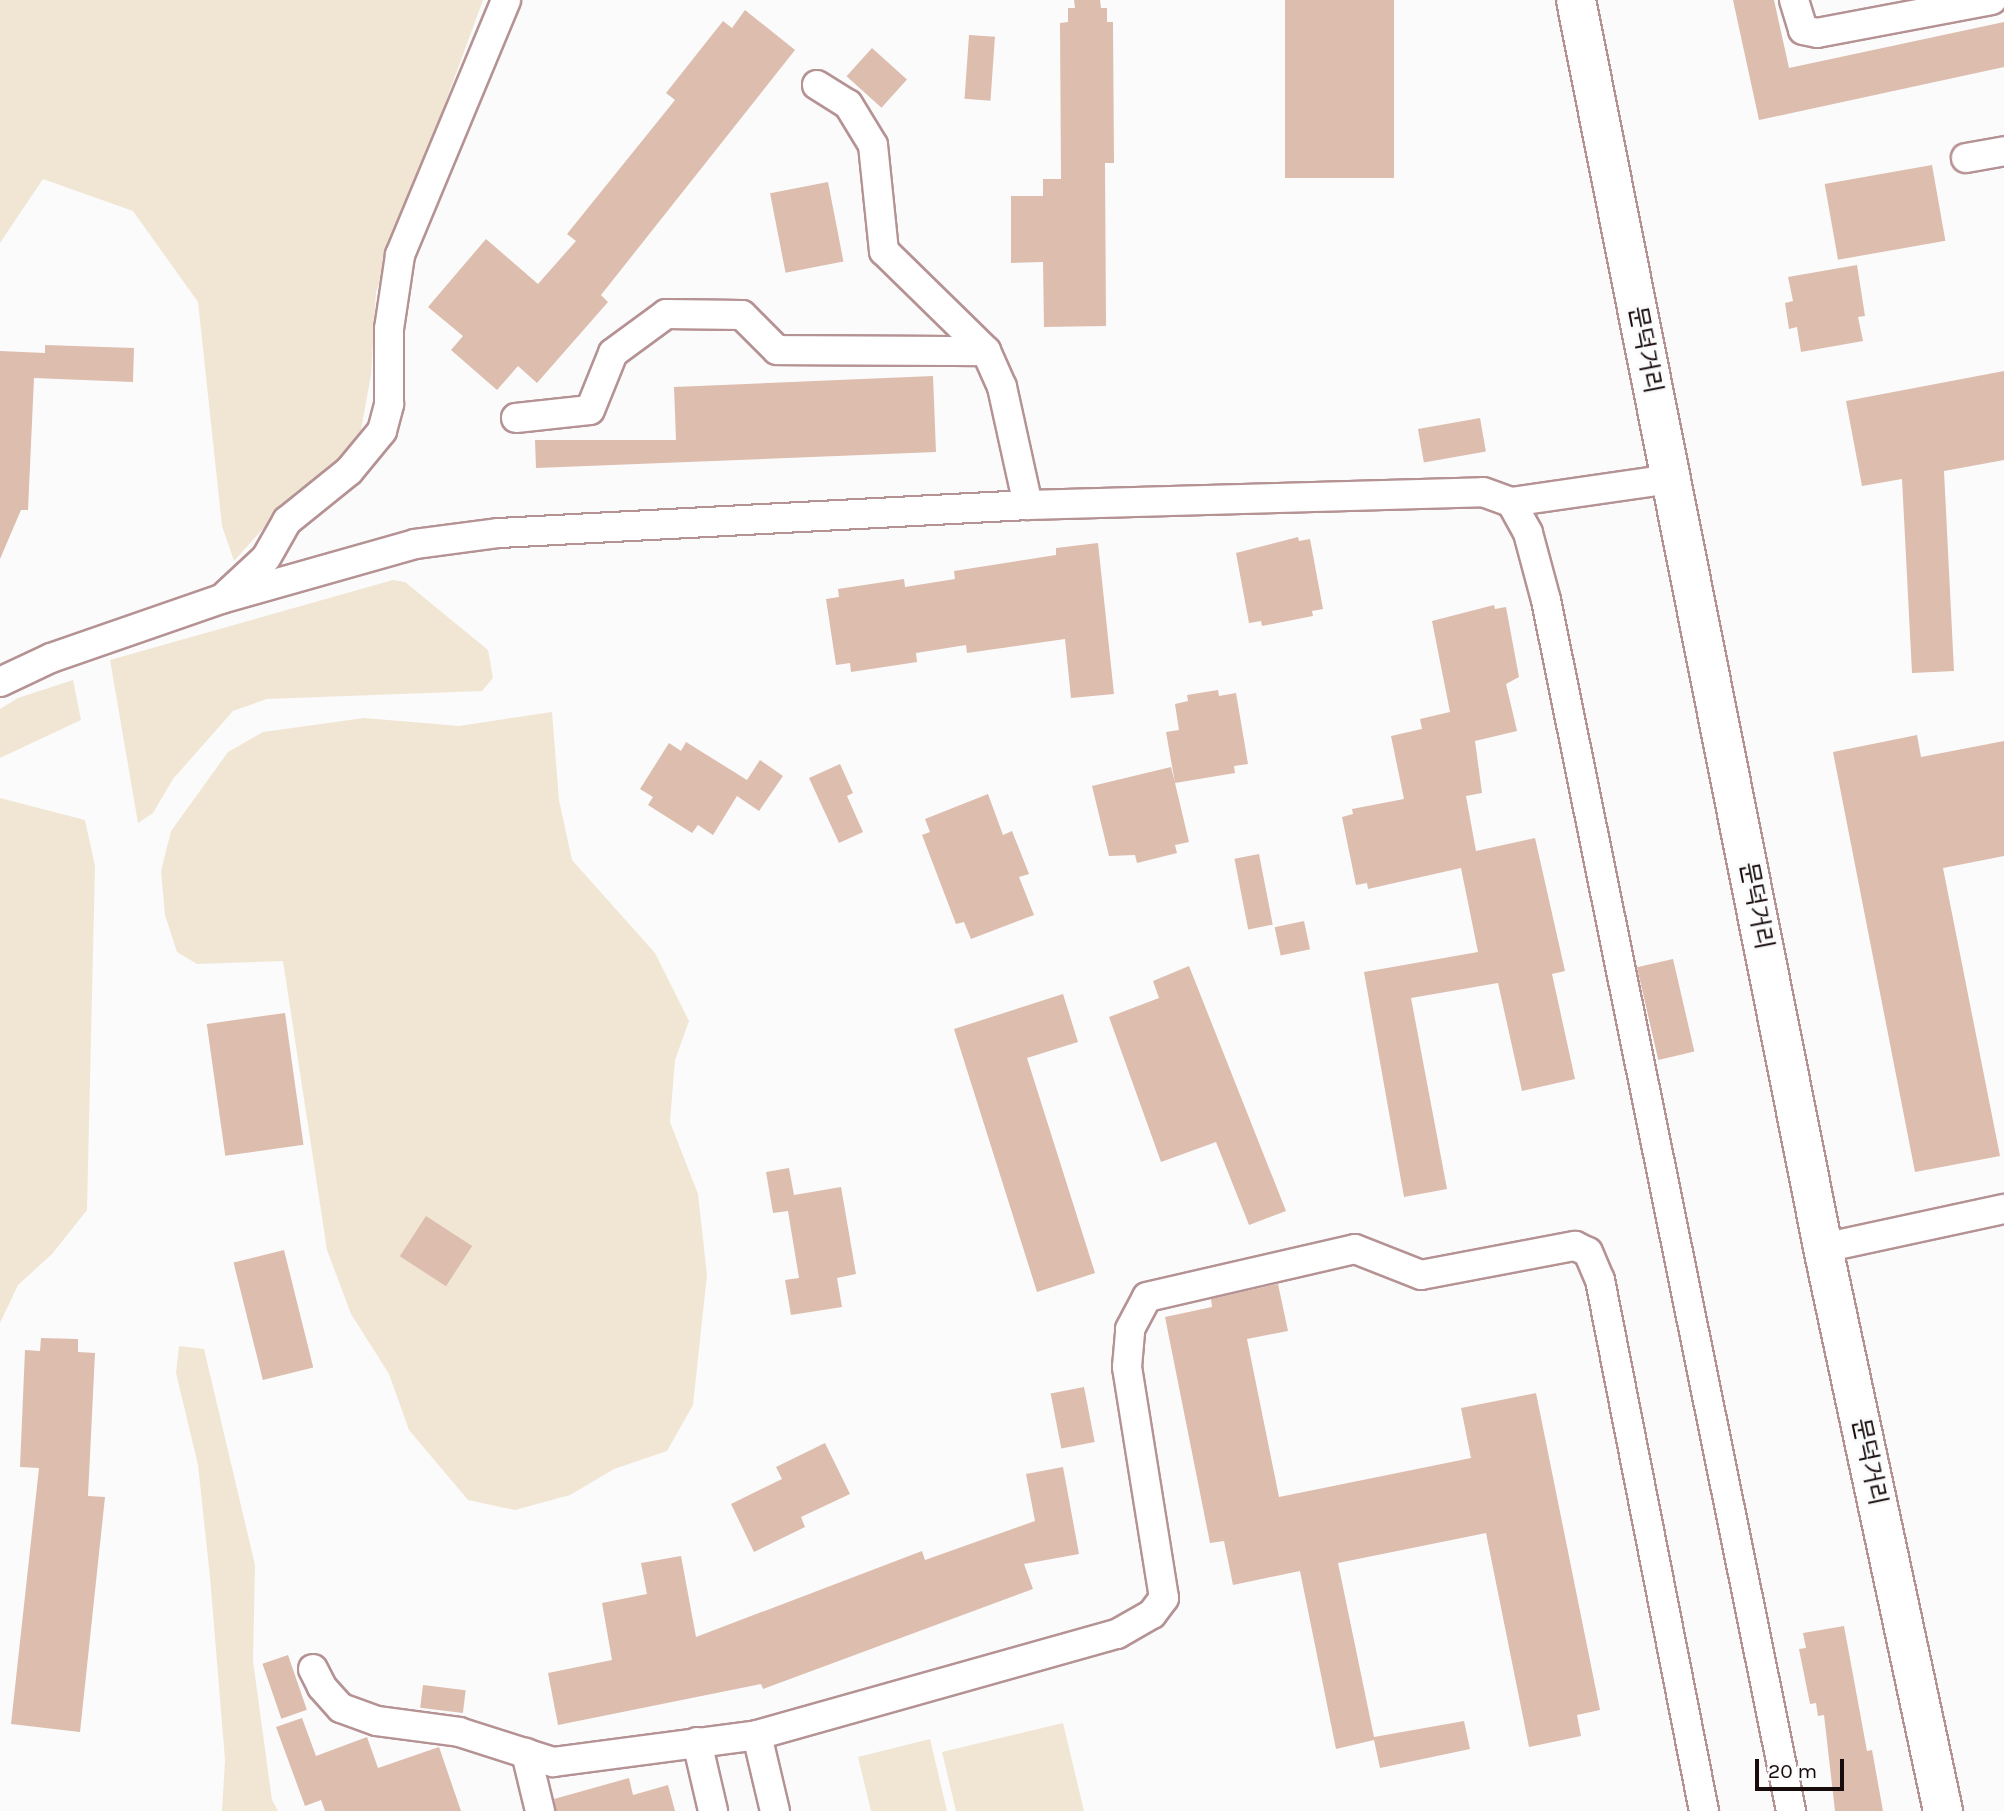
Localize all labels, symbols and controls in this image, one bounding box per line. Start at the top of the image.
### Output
street label: 문덕거리 [1622,304,1668,396]
street label: 문덕거리 [1733,860,1779,952]
street label: 문덕거리 [1846,1416,1892,1508]
scale bar [1759,1744,1848,1788]
text: 20 m [1768,1759,1817,1783]

